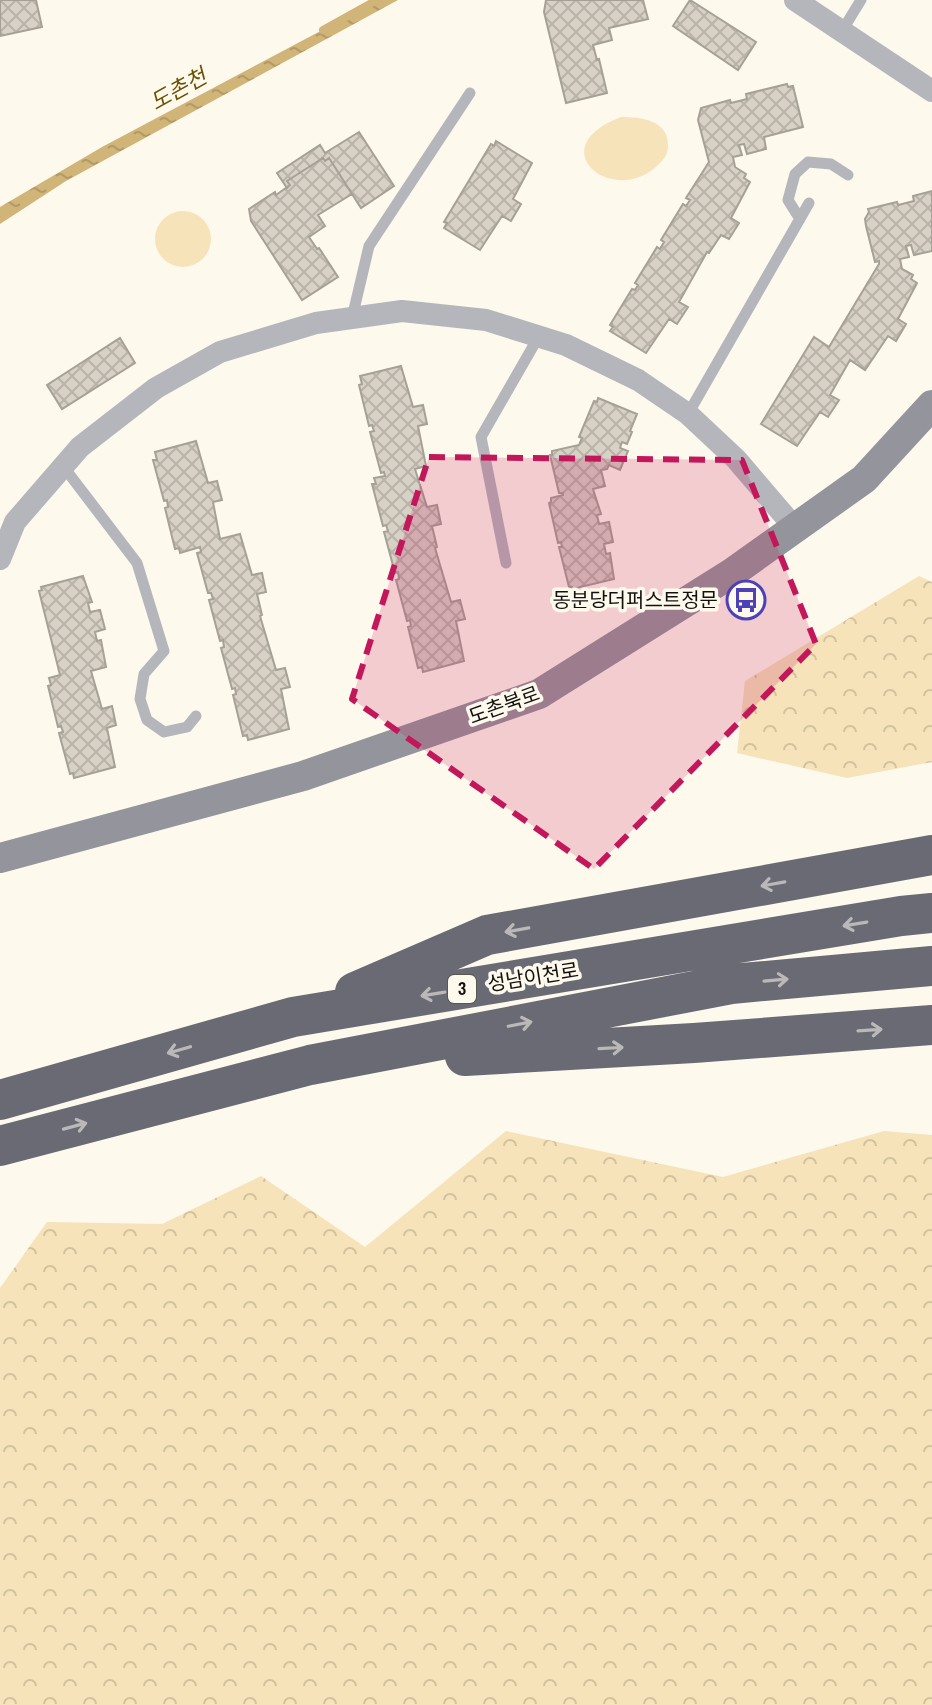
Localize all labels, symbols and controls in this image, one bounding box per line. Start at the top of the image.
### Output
water label: 도촌천 [144,60,214,117]
bus stop icon: 동분당더퍼스트정문 [725,579,767,621]
place label: 동분당더퍼스트정문 [552,586,718,613]
street label: 도촌북로 [465,679,543,730]
one-way arrow [760,877,786,892]
one-way arrow [843,917,868,932]
one-way arrow [504,923,530,938]
street label: 성남이천로 [485,956,580,997]
one-way arrow [762,972,789,987]
road number: 3 [448,975,476,1003]
one-way arrow [420,988,446,1003]
one-way arrow [506,1016,532,1031]
one-way arrow [856,1022,883,1037]
one-way arrow [597,1040,624,1055]
one-way arrow [167,1043,193,1058]
one-way arrow [62,1118,88,1133]

